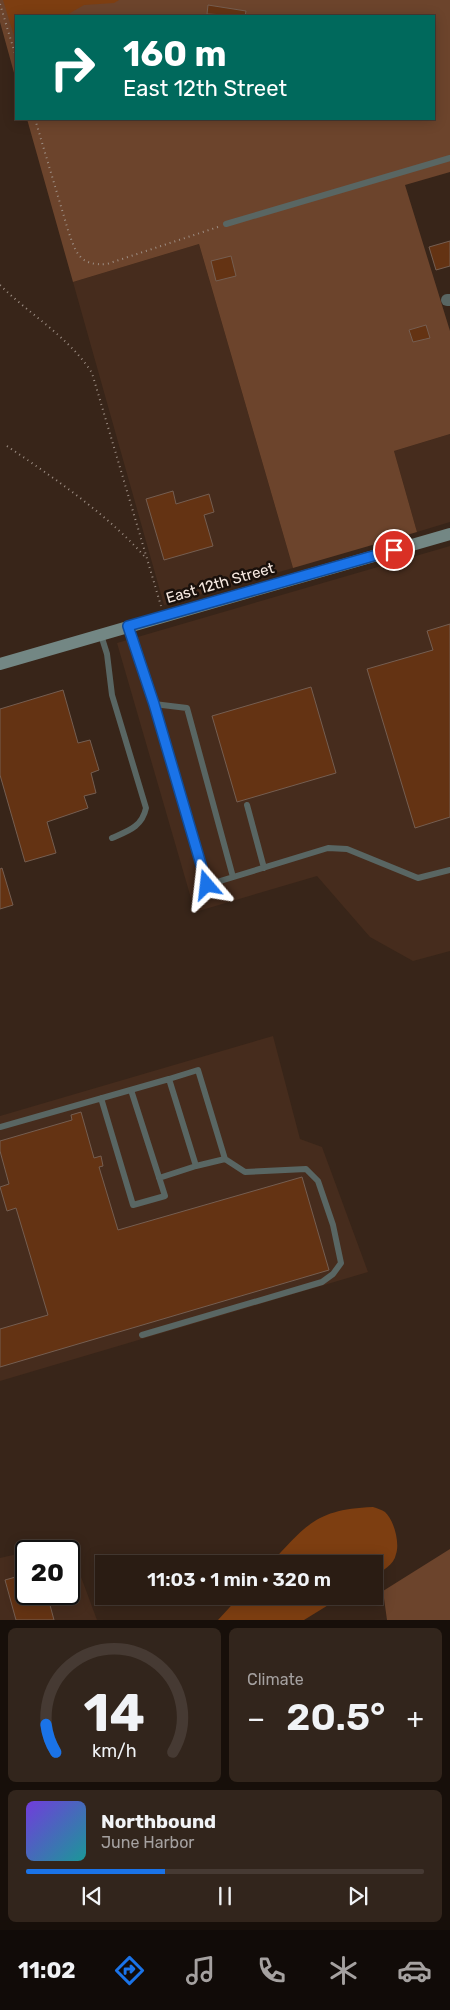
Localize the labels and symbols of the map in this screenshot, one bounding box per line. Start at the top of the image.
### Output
pin [373,529,415,571]
street label: East 12th Street [164,559,276,607]
position arrow [180,858,232,910]
speed limit sign: 20 [15,1540,80,1605]

